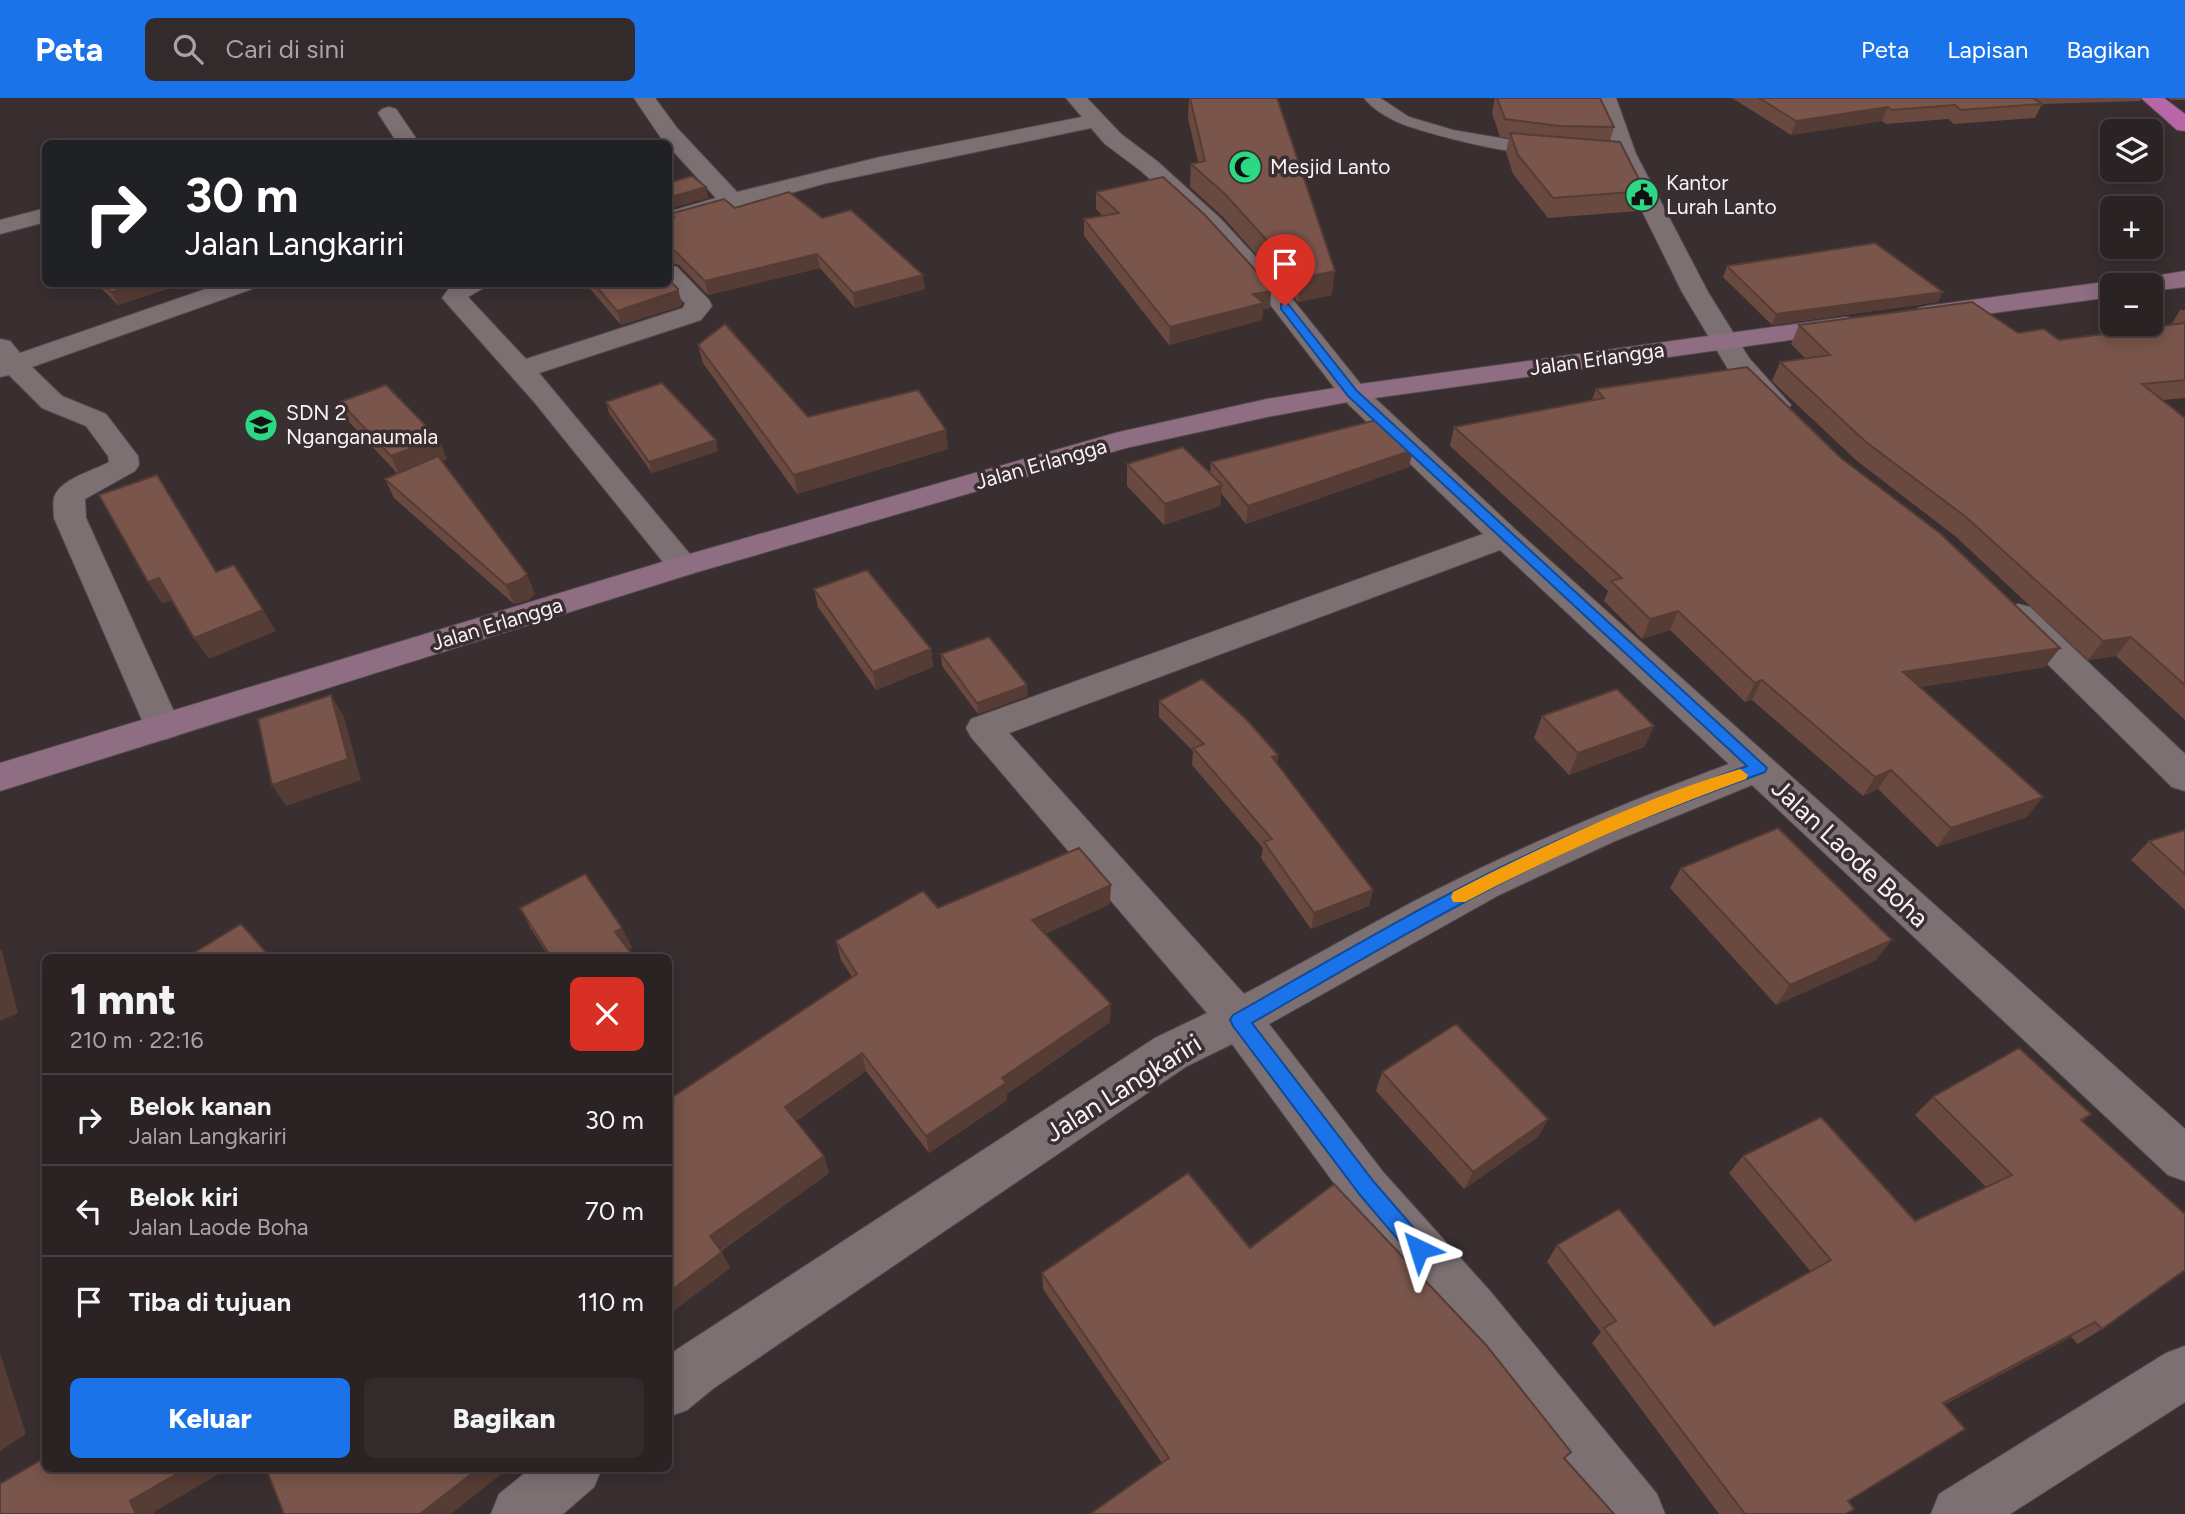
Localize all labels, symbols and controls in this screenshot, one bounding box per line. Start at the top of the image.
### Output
search box [145,18,635,81]
text: Peta [35,30,103,69]
icon: search [169,30,207,68]
text: Cari di sini [225,33,345,65]
text: Peta [1861,35,1909,64]
text: Lapisan [1947,35,2028,64]
text: Bagikan [2066,35,2150,64]
map controls [2100,119,2163,336]
button: layers [2100,119,2163,182]
mosque icon: Mesjid Lanto [1226,148,1264,186]
place label: Mesjid Lanto [1270,154,1390,179]
text: 30 m [185,165,298,224]
icon: right [70,168,161,259]
place label: Kantor Lurah Lanto [1666,170,1777,219]
public building icon: Kantor Lurah Lanto [1623,176,1661,214]
button: + [2100,196,2163,259]
text: Jalan Langkariri [185,225,405,263]
pin [1255,234,1315,306]
icon: arrive [1266,245,1304,283]
button: − [2100,273,2163,336]
street label: Jalan Erlangga [1528,337,1666,380]
place label: SDN 2 Nganganaumala [286,400,438,449]
school or university icon: SDN 2 Nganganaumala [242,406,280,444]
street label: Jalan Erlangga [972,433,1110,494]
street label: Jalan Erlangga [428,592,565,655]
street label: Jalan Laode Boha [1765,772,1935,934]
text: 1 mnt [70,974,176,1025]
button: close [570,977,644,1051]
text: 210 m · 22:16 [70,1026,204,1054]
street label: Jalan Langkariri [1039,1027,1207,1149]
text: Belok kanan [129,1090,272,1122]
icon: right [70,1101,108,1139]
text: 30 m [585,1104,644,1136]
text: Jalan Langkariri [129,1122,287,1150]
text: Belok kiri [129,1181,238,1213]
icon: left [70,1192,108,1230]
text: 70 m [585,1195,644,1227]
position arrow [1382,1212,1456,1286]
text: Jalan Laode Boha [129,1213,309,1241]
icon: arrive [70,1283,108,1321]
text: Tiba di tujuan [129,1286,291,1318]
text: 110 m [577,1286,644,1318]
button: Keluar [70,1378,350,1458]
button: Bagikan [364,1378,644,1458]

